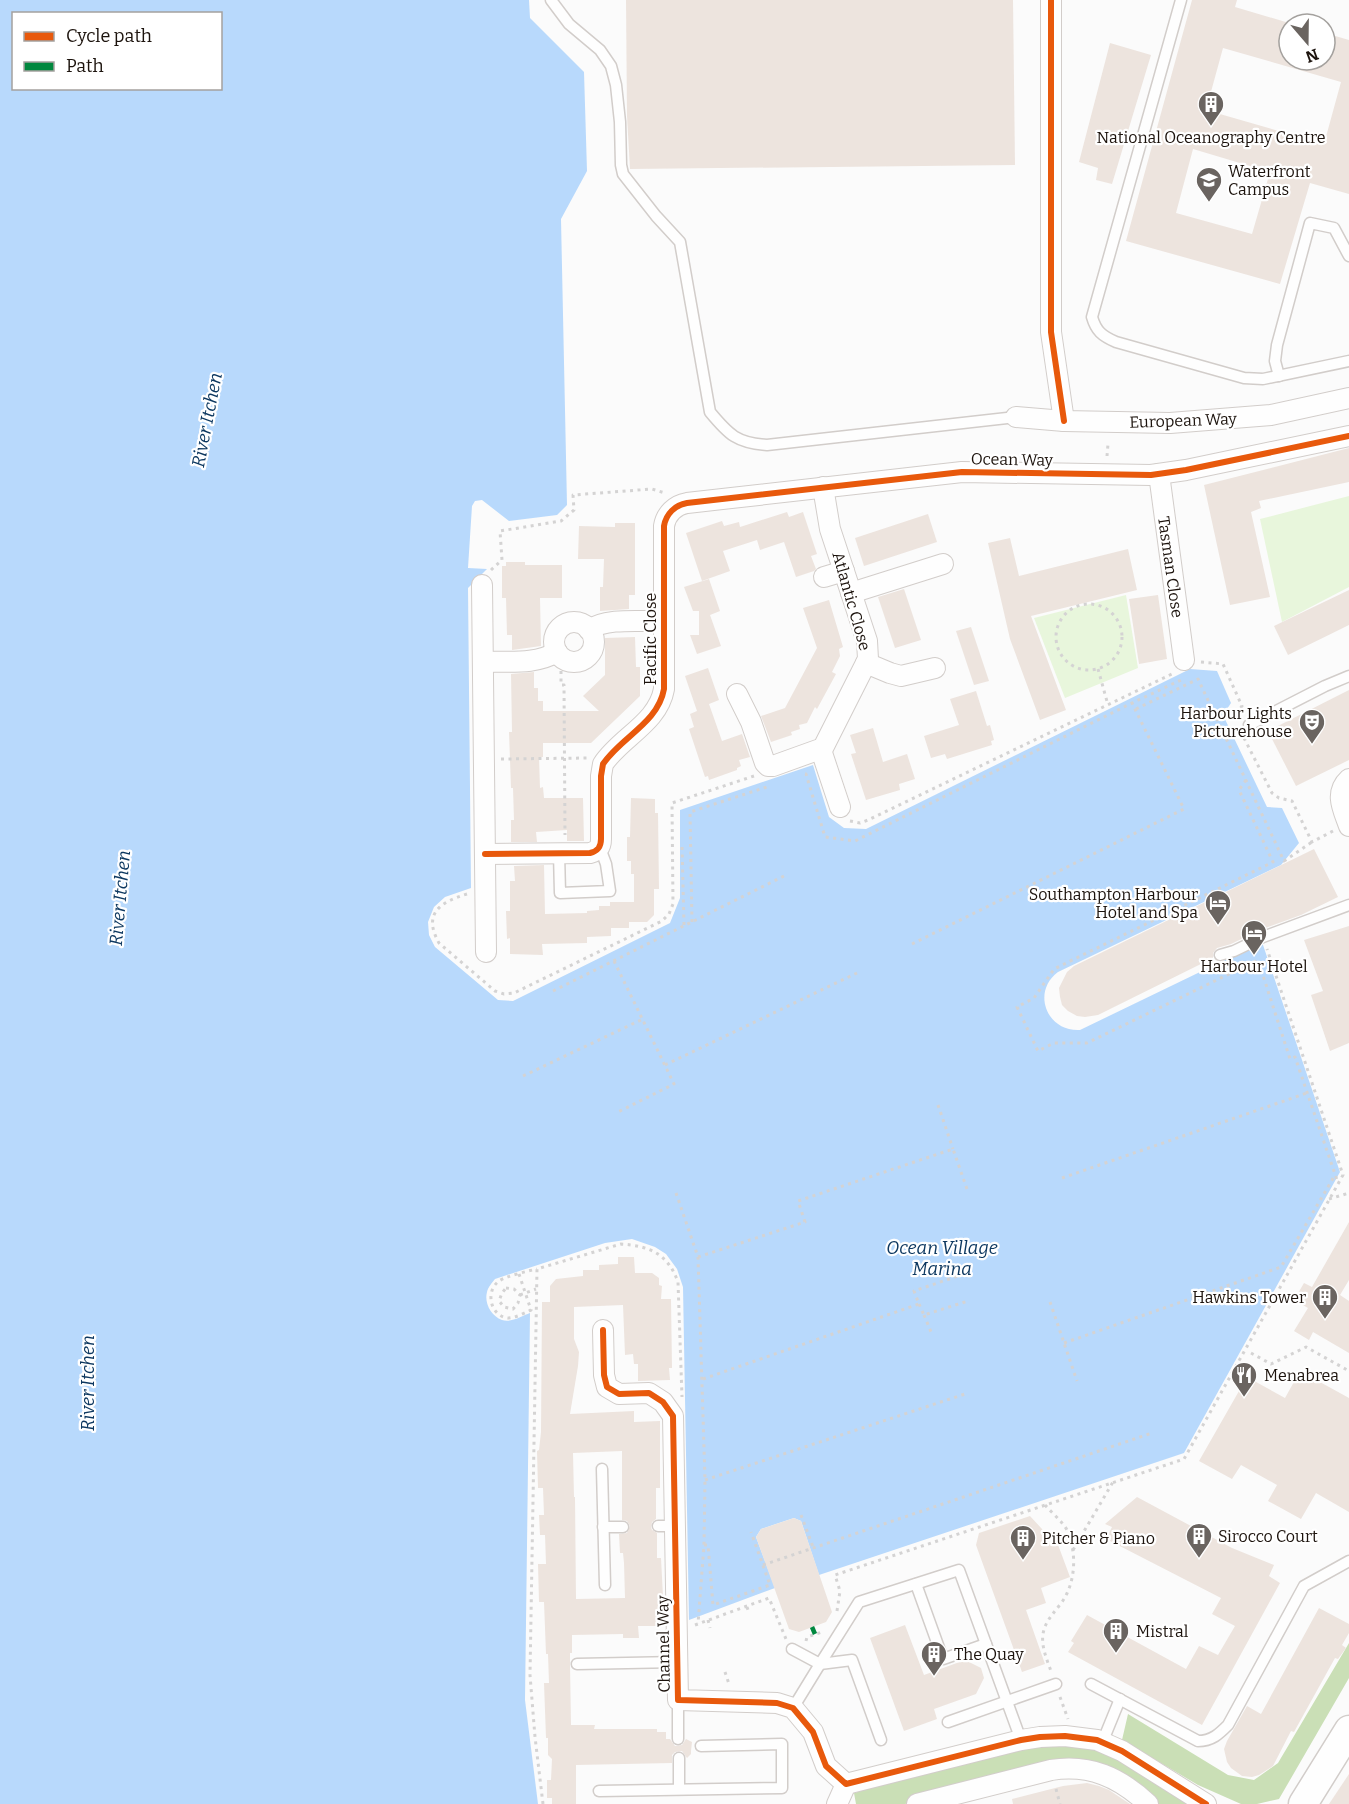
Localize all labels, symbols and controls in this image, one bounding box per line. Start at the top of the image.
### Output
legend [12,12,222,90]
north arrow [1277,12,1337,72]
text: Cycle path [66,25,152,47]
text: N [1303,45,1321,67]
text: Path [66,55,104,77]
building icon: National Oceanography Centre [1196,89,1226,127]
place label: National Oceanography Centre [1097,128,1325,147]
place label: Waterfront Campus [1228,162,1311,199]
school or university icon: Waterfront Campus [1194,165,1224,203]
water label: River Itchen [187,371,227,469]
street label: European Way [1129,409,1238,432]
street label: Ocean Way [971,449,1054,470]
street label: Tasman Close [1154,515,1187,619]
street label: Atlantic Close [828,550,875,653]
street label: Pacific Close [641,593,660,685]
place label: Harbour Lights Picturehouse [1180,704,1292,741]
theatre icon: Harbour Lights Picturehouse [1297,707,1327,745]
water label: River Itchen [105,849,135,947]
place label: Southampton Harbour Hotel and Spa [1029,885,1198,922]
hotel icon: Southampton Harbour Hotel and Spa [1203,888,1233,926]
hotel icon: Harbour Hotel [1239,918,1269,956]
place label: Harbour Hotel [1200,957,1308,976]
water label: Ocean Village Marina [886,1237,998,1280]
building icon: Hawkins Tower [1310,1282,1340,1320]
place label: Hawkins Tower [1192,1288,1306,1307]
water label: River Itchen [77,1335,99,1431]
restaurant icon: Menabrea [1229,1360,1259,1398]
place label: Menabrea [1264,1366,1339,1385]
building icon: Sirocco Court [1184,1521,1214,1559]
building icon: Pitcher & Piano [1008,1523,1038,1561]
place label: Sirocco Court [1218,1527,1318,1546]
place label: Pitcher & Piano [1042,1529,1155,1548]
street label: Channel Way [653,1595,674,1693]
building icon: Mistral [1101,1616,1131,1654]
place label: Mistral [1136,1622,1189,1641]
building icon: The Quay [919,1639,949,1677]
place label: The Quay [954,1645,1024,1664]

